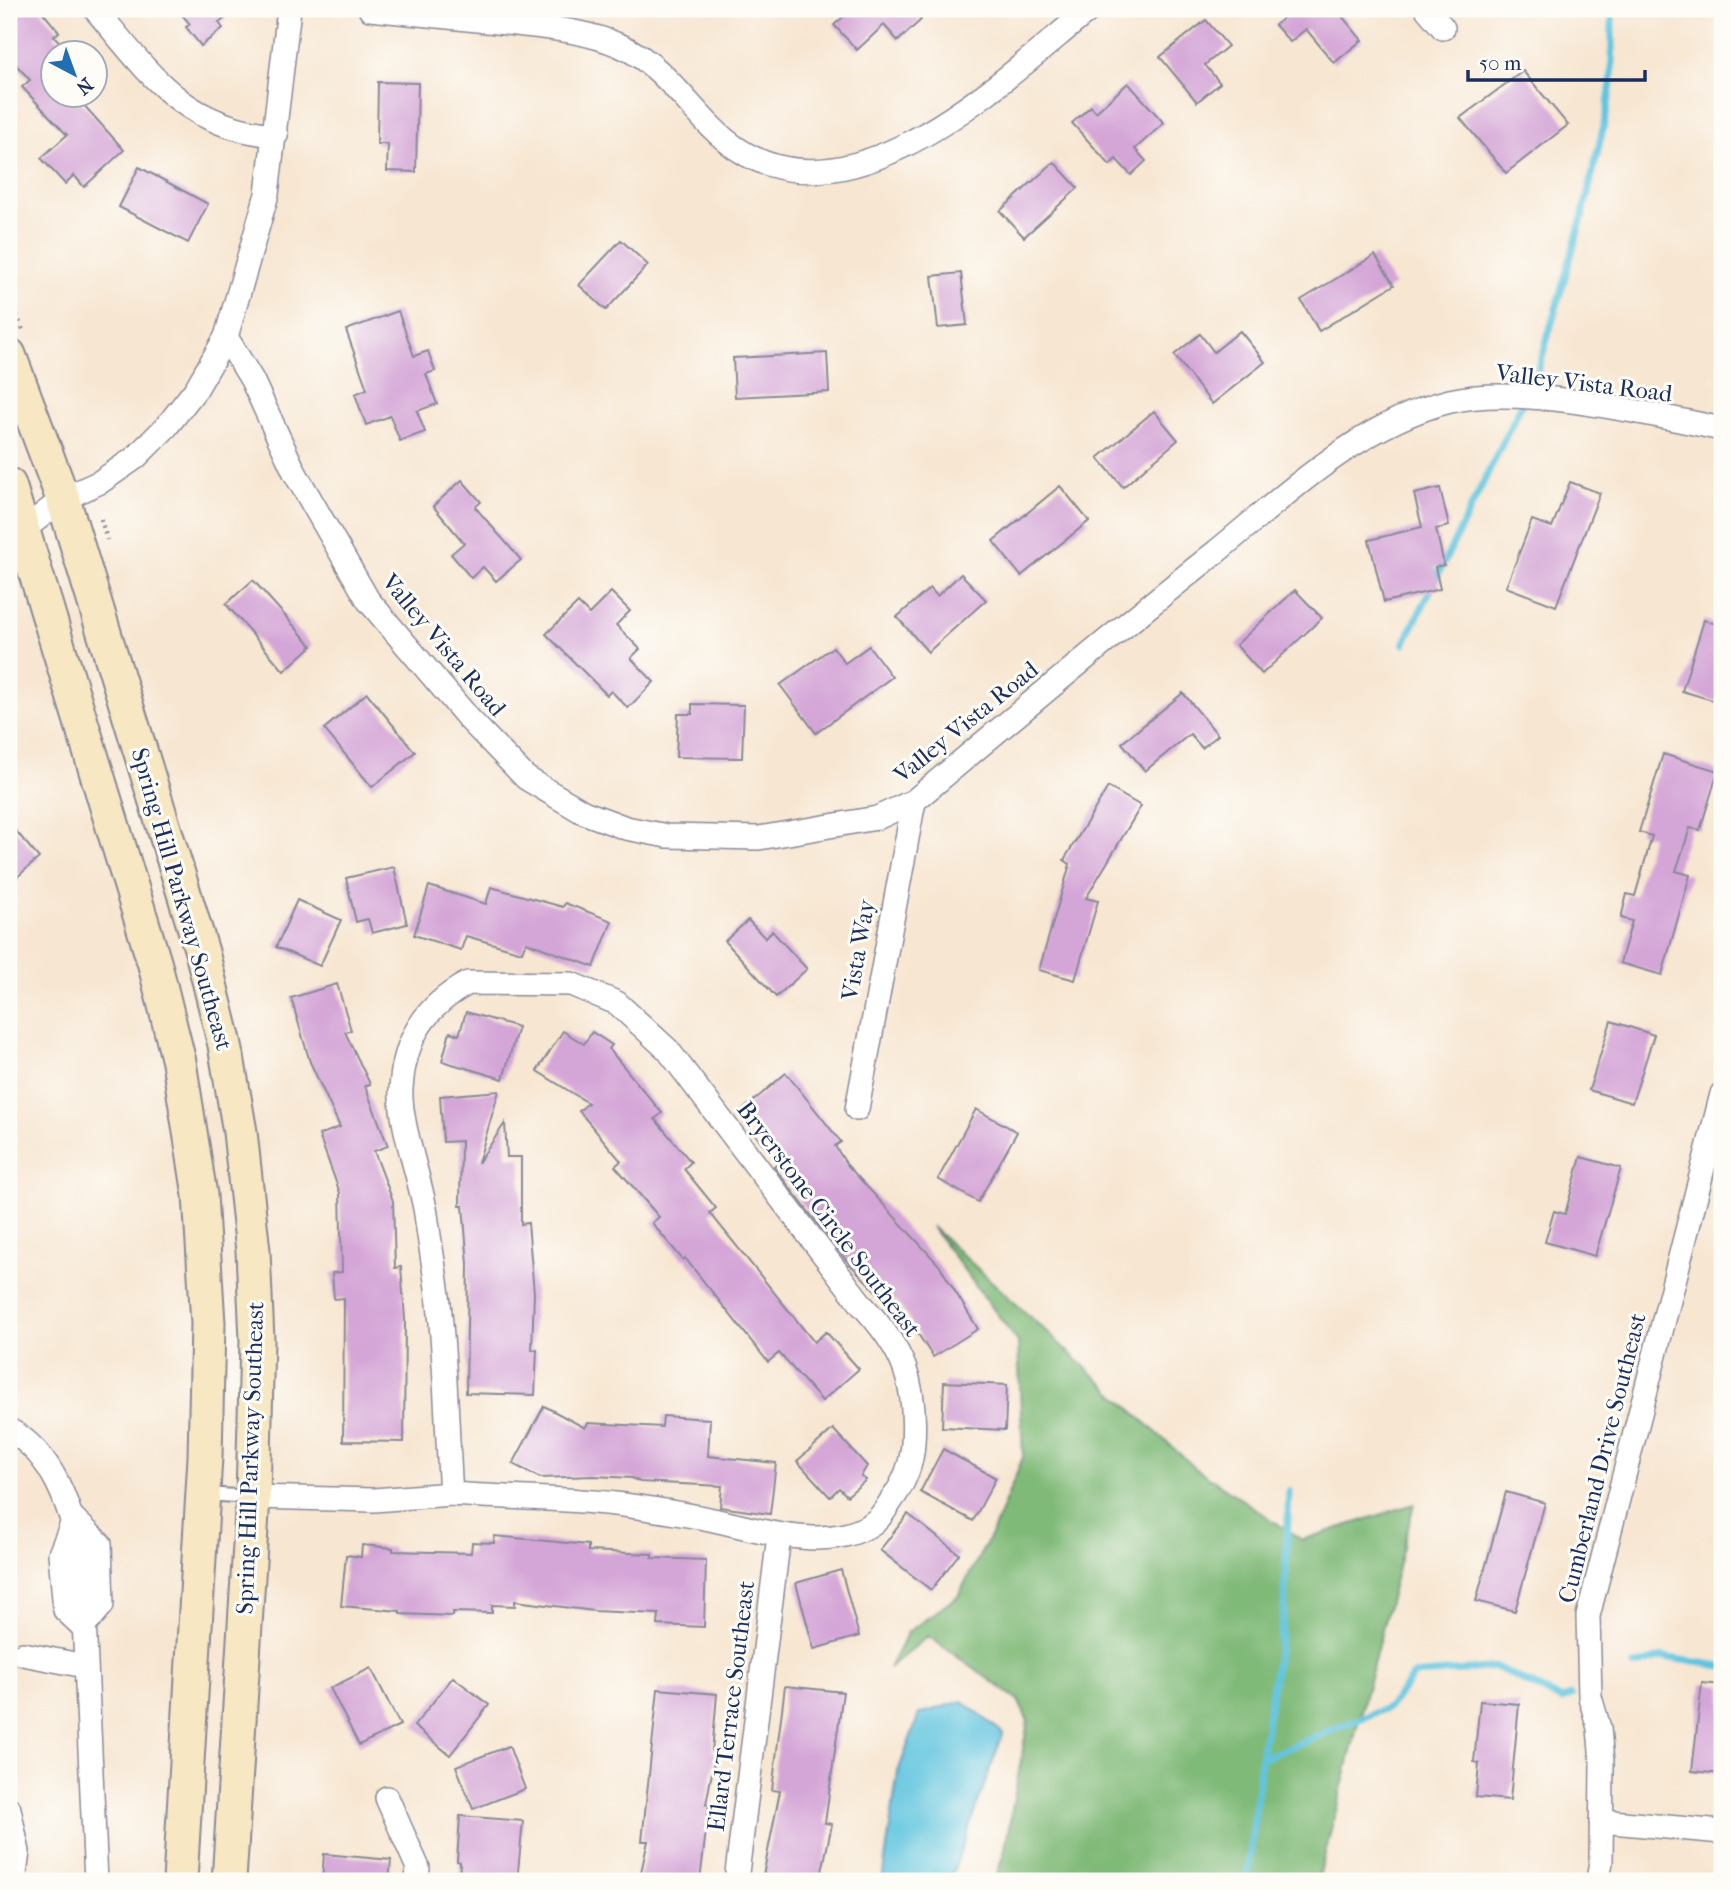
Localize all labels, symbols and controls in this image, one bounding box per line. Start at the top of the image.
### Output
north arrow [38,38,108,108]
scale bar [1468,38,1645,82]
text: 50 m [1479,51,1522,75]
text: N [71,73,97,99]
street label: Valley Vista Road [1493,358,1675,408]
street label: Valley Vista Road [376,567,512,723]
street label: Valley Vista Road [887,655,1045,789]
street label: Spring Hill Parkway Southeast [125,745,239,1054]
street label: Vista Way [835,896,881,1004]
street label: Bryerstone Circle Southeast [731,1096,927,1343]
street label: Spring Hill Parkway Southeast [231,1301,269,1615]
street label: Cumberland Drive Southeast [1552,1310,1652,1606]
street label: Ellard Terrace Southeast [702,1579,760,1833]

